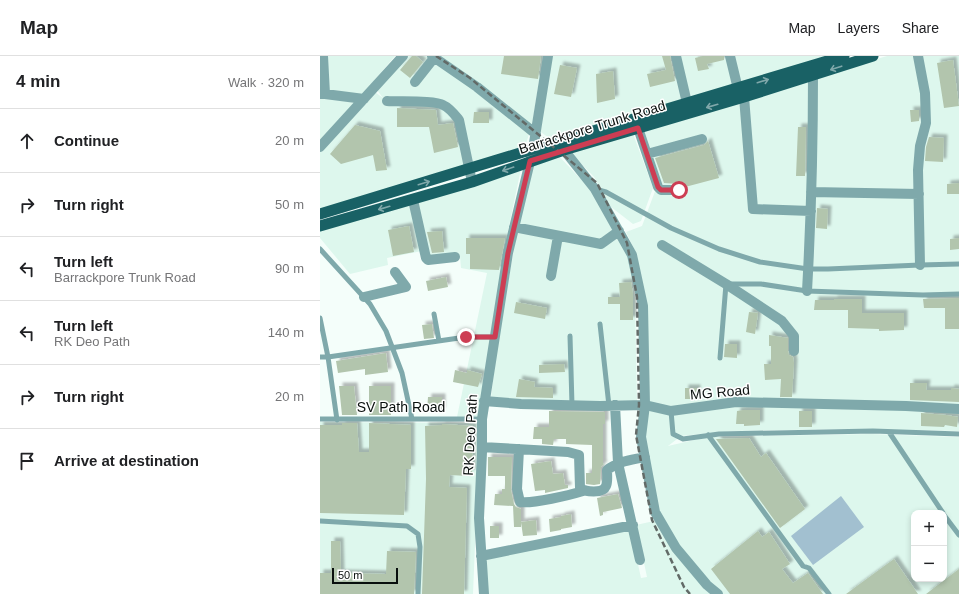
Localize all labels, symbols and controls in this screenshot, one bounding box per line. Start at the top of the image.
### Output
text: Map [20,17,58,38]
text: Map [788,20,816,36]
text: Layers [838,20,880,36]
text: Share [902,20,939,36]
one-way arrow [830,65,843,72]
text: 4 min [16,72,60,91]
text: Walk · 320 m [228,75,304,90]
one-way arrow [757,77,770,84]
street label: Barrackpore Trunk Road [517,97,667,157]
one-way arrow [706,103,719,110]
icon: ahead [16,130,38,152]
text: Continue [54,132,119,149]
text: 20 m [275,133,304,148]
one-way arrow [501,166,514,173]
one-way arrow [418,179,431,186]
route start [670,181,688,199]
icon: right [16,194,38,216]
text: Turn right [54,196,124,213]
text: 50 m [275,197,304,212]
one-way arrow [377,205,390,212]
text: Turn left [54,253,113,270]
icon: left [16,258,38,280]
text: 90 m [275,261,304,276]
text: Barrackpore Trunk Road [54,270,196,285]
text: Turn left [54,317,113,334]
icon: left [16,322,38,344]
text: 140 m [268,325,304,340]
route end [457,328,475,346]
text: RK Deo Path [54,334,130,349]
street label: MG Road [689,381,751,403]
icon: right [16,386,38,408]
text: Turn right [54,388,124,405]
text: 20 m [275,389,304,404]
street label: RK Deo Path [460,394,480,476]
street label: SV Path Road [357,399,445,415]
icon: arrive [16,450,38,472]
text: Arrive at destination [54,452,199,469]
map controls [911,510,947,582]
button: + [911,510,947,546]
button: − [911,546,947,582]
scale bar [332,566,398,585]
text: 50 m [338,569,362,581]

